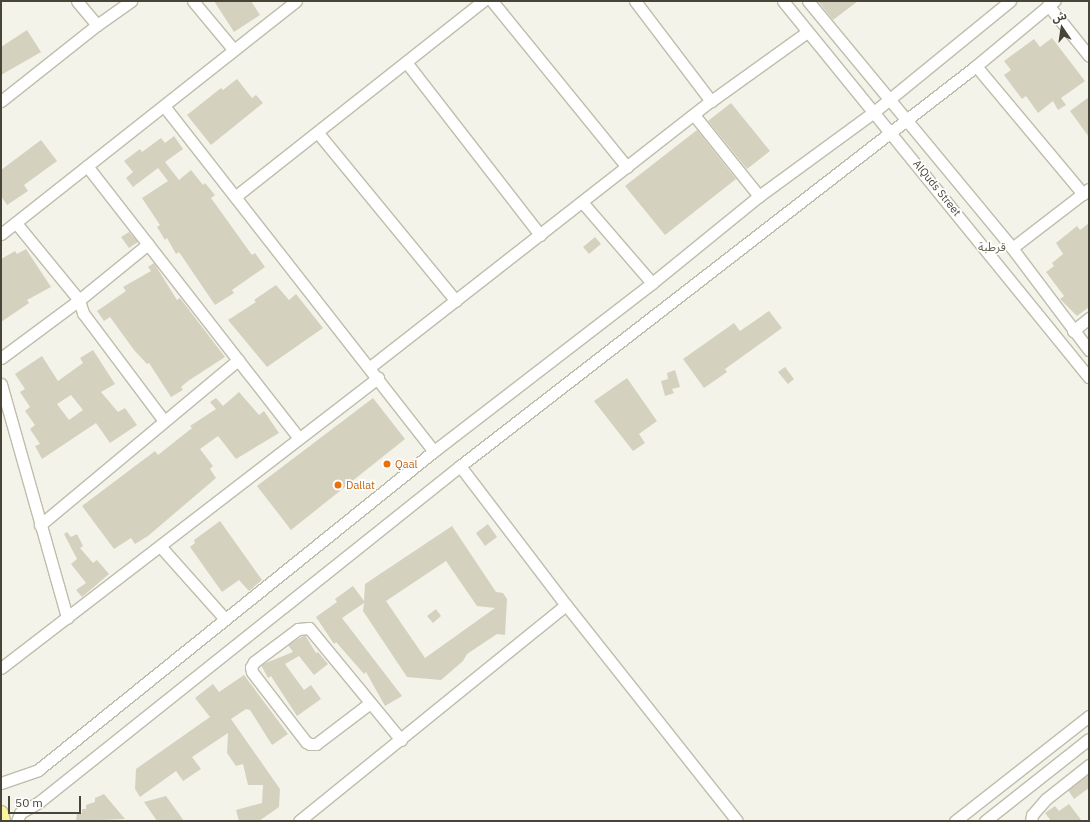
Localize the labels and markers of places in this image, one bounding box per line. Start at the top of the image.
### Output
place label: Qaal [395,457,418,471]
marker: Qaal [382,459,392,469]
place label: Dallat [346,478,375,492]
marker: Dallat [333,480,343,490]

